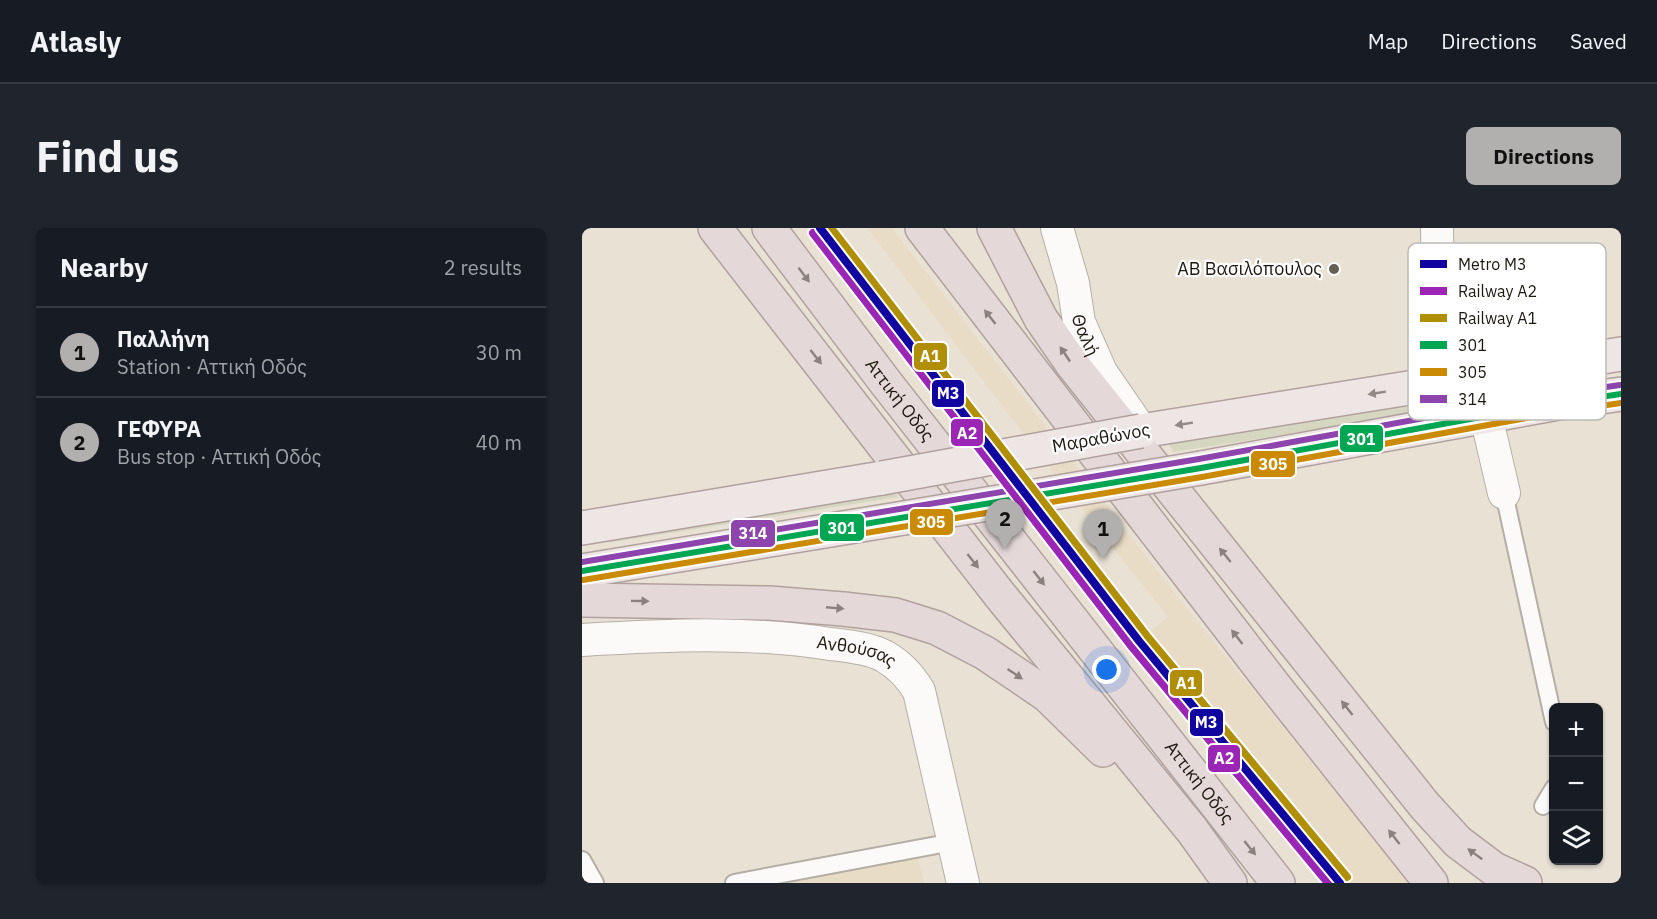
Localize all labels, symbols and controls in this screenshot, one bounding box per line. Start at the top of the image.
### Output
text: Atlasly [30,23,121,60]
text: Map [1368,27,1408,55]
text: Directions [1441,27,1537,55]
text: Saved [1570,27,1627,55]
button: Directions [1466,127,1621,185]
text: Find us [36,129,179,184]
legend [1408,243,1606,420]
text: Nearby [60,250,148,284]
text: 2 results [444,254,522,281]
text: Metro Μ3 [1458,254,1527,274]
place label: ΑΒ Βασιλόπουλος [1177,257,1322,280]
marker: ΑΒ Βασιλόπουλος [1327,262,1341,276]
one-way arrow [798,266,810,282]
text: Railway A2 [1458,281,1537,301]
text: Railway A1 [1458,308,1537,328]
one-way arrow [984,309,996,325]
street label: Θαλή [1067,313,1105,360]
text: Παλλήνη [117,324,210,353]
text: 301 [1458,335,1487,355]
text: 1 [74,339,86,366]
text: 30 m [476,339,522,366]
line badge: A1 [913,342,948,371]
one-way arrow [1059,345,1070,362]
text: A1 [920,346,941,366]
one-way arrow [809,349,822,365]
text: Station · Αττική Οδός [117,353,307,380]
street label: Αττική Οδός [860,354,940,446]
text: 305 [1458,362,1487,382]
line badge: Μ3 [931,379,965,408]
text: Μ3 [937,383,959,403]
one-way arrow [1367,389,1386,398]
text: 314 [1458,389,1487,409]
text: ΓΕΦΥΡΑ [117,414,201,443]
line badge: A2 [950,418,984,447]
street label: Μαραθώνος [1050,418,1152,457]
one-way arrow [1174,420,1193,429]
text: A2 [957,423,977,443]
line badge: 301 [1339,424,1384,453]
text: 2 [74,429,86,456]
text: 40 m [476,429,522,456]
text: 301 [1347,429,1376,449]
text: Bus stop · Αττική Οδός [117,443,321,470]
line badge: 305 [1250,450,1296,478]
text: 305 [1259,454,1288,474]
pin: 2 [986,500,1024,549]
line badge: 305 [909,508,954,536]
pin: 1 [1084,510,1122,559]
text: 305 [917,512,946,532]
line badge: 301 [819,513,865,542]
text: 301 [828,518,857,538]
line badge: 314 [730,519,776,548]
text: 314 [739,523,768,543]
one-way arrow [1220,548,1232,563]
one-way arrow [967,553,980,569]
one-way arrow [1032,571,1044,586]
one-way arrow [631,596,650,606]
one-way arrow [826,603,845,613]
street label: Ανθούσας [815,630,902,672]
one-way arrow [1232,630,1244,645]
your location [1092,655,1121,684]
one-way arrow [1007,668,1023,680]
line badge: A1 [1169,669,1203,697]
text: A1 [1176,673,1197,693]
one-way arrow [1340,700,1353,716]
map controls [1549,703,1603,865]
button: + [1549,703,1603,757]
line badge: Μ3 [1189,708,1224,737]
text: Μ3 [1195,712,1217,732]
street label: Αττική Οδός [1160,736,1240,829]
line badge: A2 [1207,744,1241,773]
text: A2 [1214,748,1234,768]
button: − [1549,757,1603,811]
button: layers [1549,811,1603,865]
one-way arrow [1388,829,1401,845]
one-way arrow [1243,840,1255,855]
one-way arrow [1467,848,1483,860]

